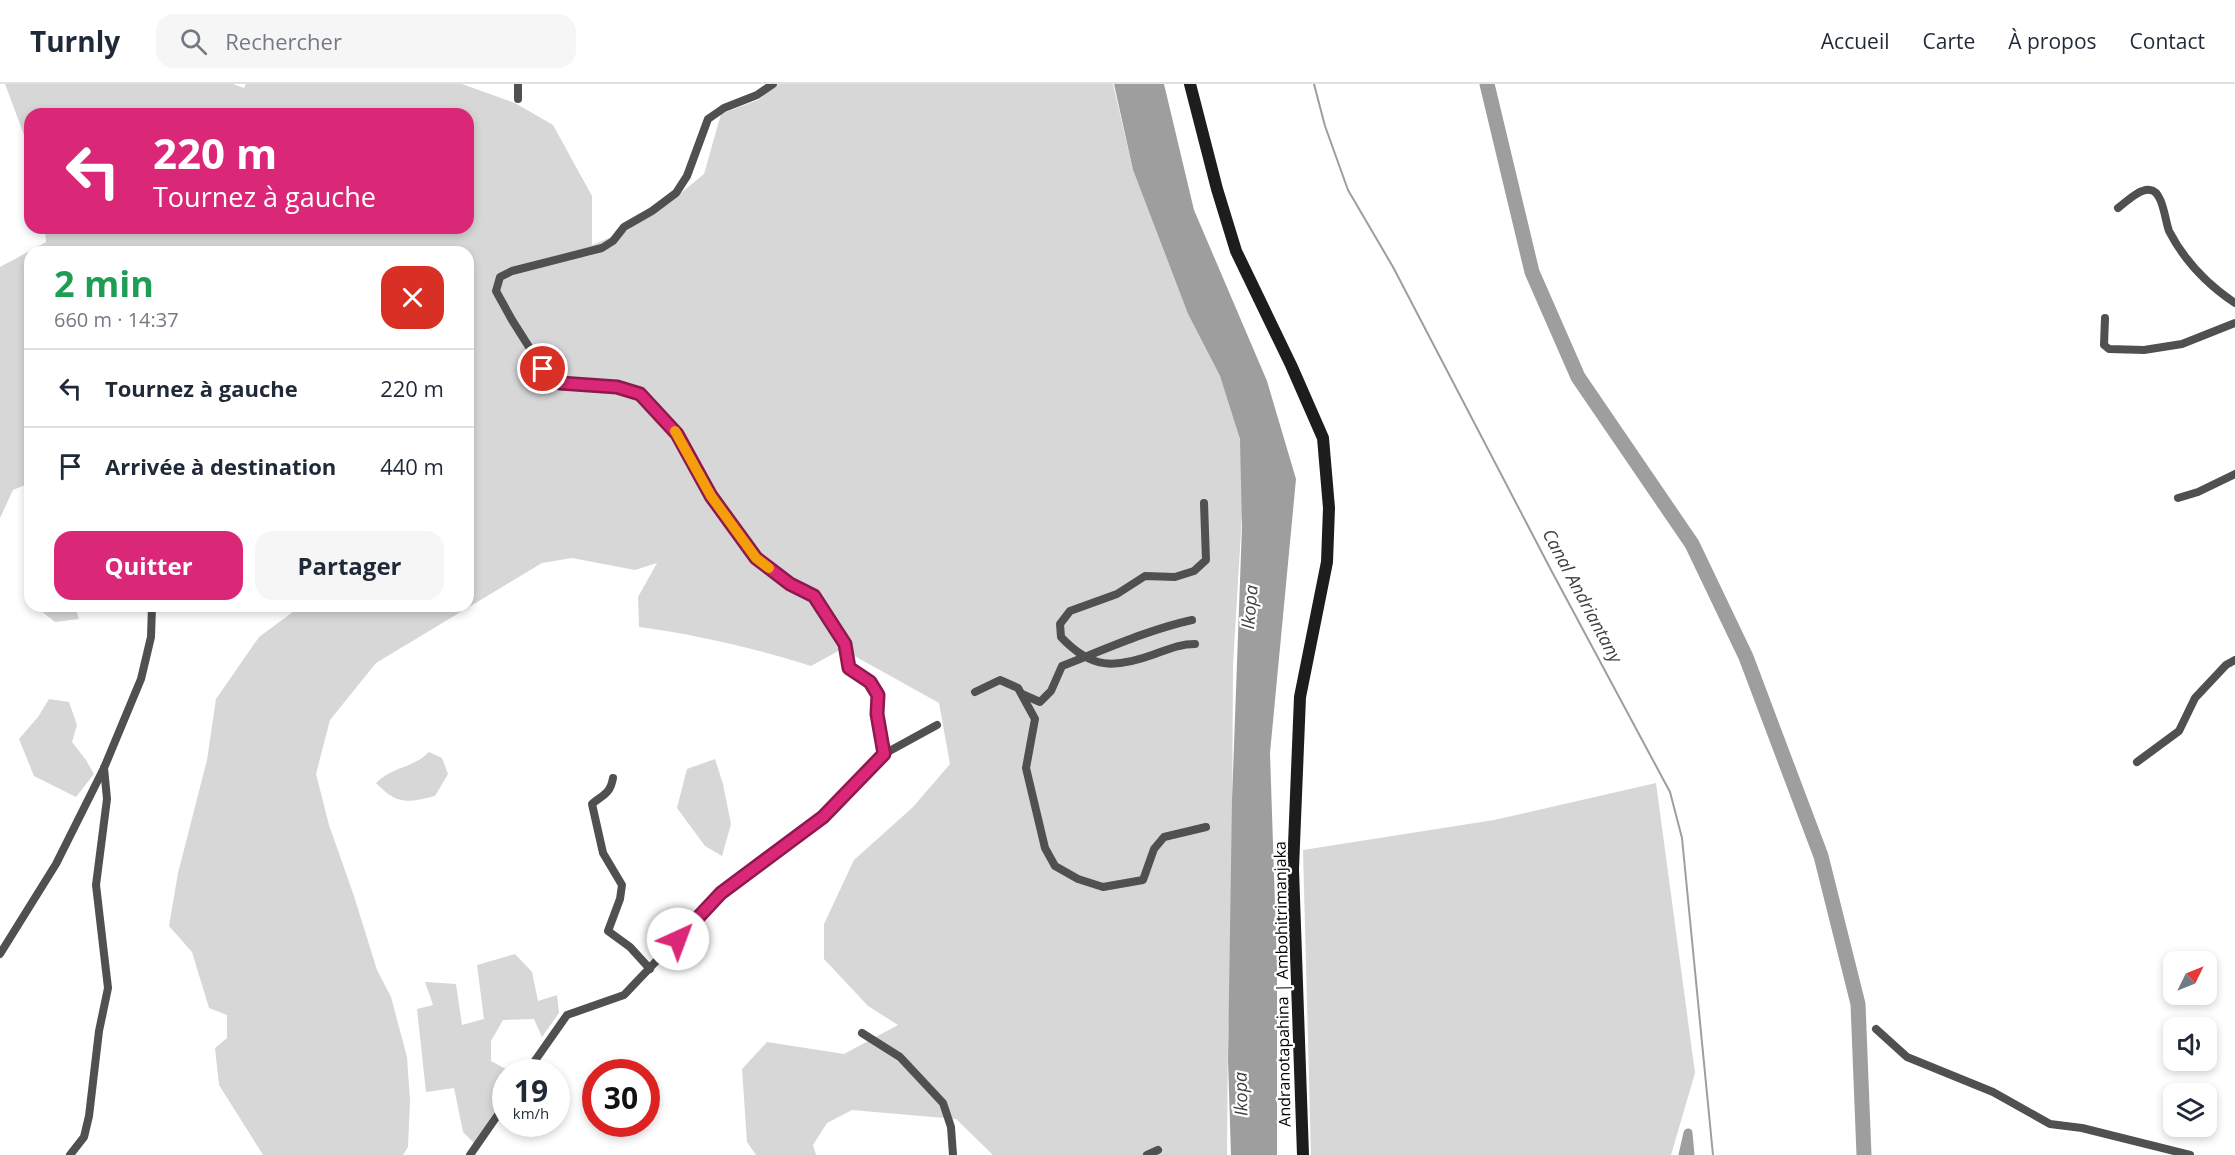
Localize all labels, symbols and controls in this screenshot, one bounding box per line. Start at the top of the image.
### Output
search box [156,14,576,68]
text: Turnly [30,22,120,60]
icon: search [177,25,210,58]
text: Rechercher [225,26,342,56]
text: Accueil [1821,27,1889,55]
text: Carte [1922,27,1975,55]
text: À propos [2008,27,2097,55]
text: Contact [2130,27,2205,55]
text: 220 m [153,124,277,181]
icon: left [54,132,132,210]
text: Tournez à gauche [153,178,376,215]
text: 2 min [54,259,154,308]
button: close [381,266,444,329]
text: 660 m · 14:37 [54,306,179,333]
pin [517,343,568,394]
icon: arrive [526,352,559,385]
icon: left [54,372,87,405]
text: Tournez à gauche [105,373,298,403]
text: 220 m [380,373,444,403]
icon: arrive [54,450,87,483]
text: Arrivée à destination [105,451,336,481]
text: 440 m [380,451,444,481]
water label: Canal Andriantany [1537,524,1629,668]
button: Quitter [54,531,243,600]
button: Partager [255,531,444,600]
water label: Ikopa [1235,584,1263,630]
street label: Andranotapahina | Ambohitrimanjaka [1269,841,1295,1127]
position arrow [646,907,710,971]
north arrow [2163,951,2217,1005]
map controls [2163,951,2217,1137]
button: sound [2163,1017,2217,1071]
speed limit sign: 30 [582,1059,660,1137]
text: 19 [514,1070,548,1111]
water label: Ikopa [1228,1072,1252,1116]
button: layers [2163,1083,2217,1137]
text: km/h [513,1103,549,1123]

